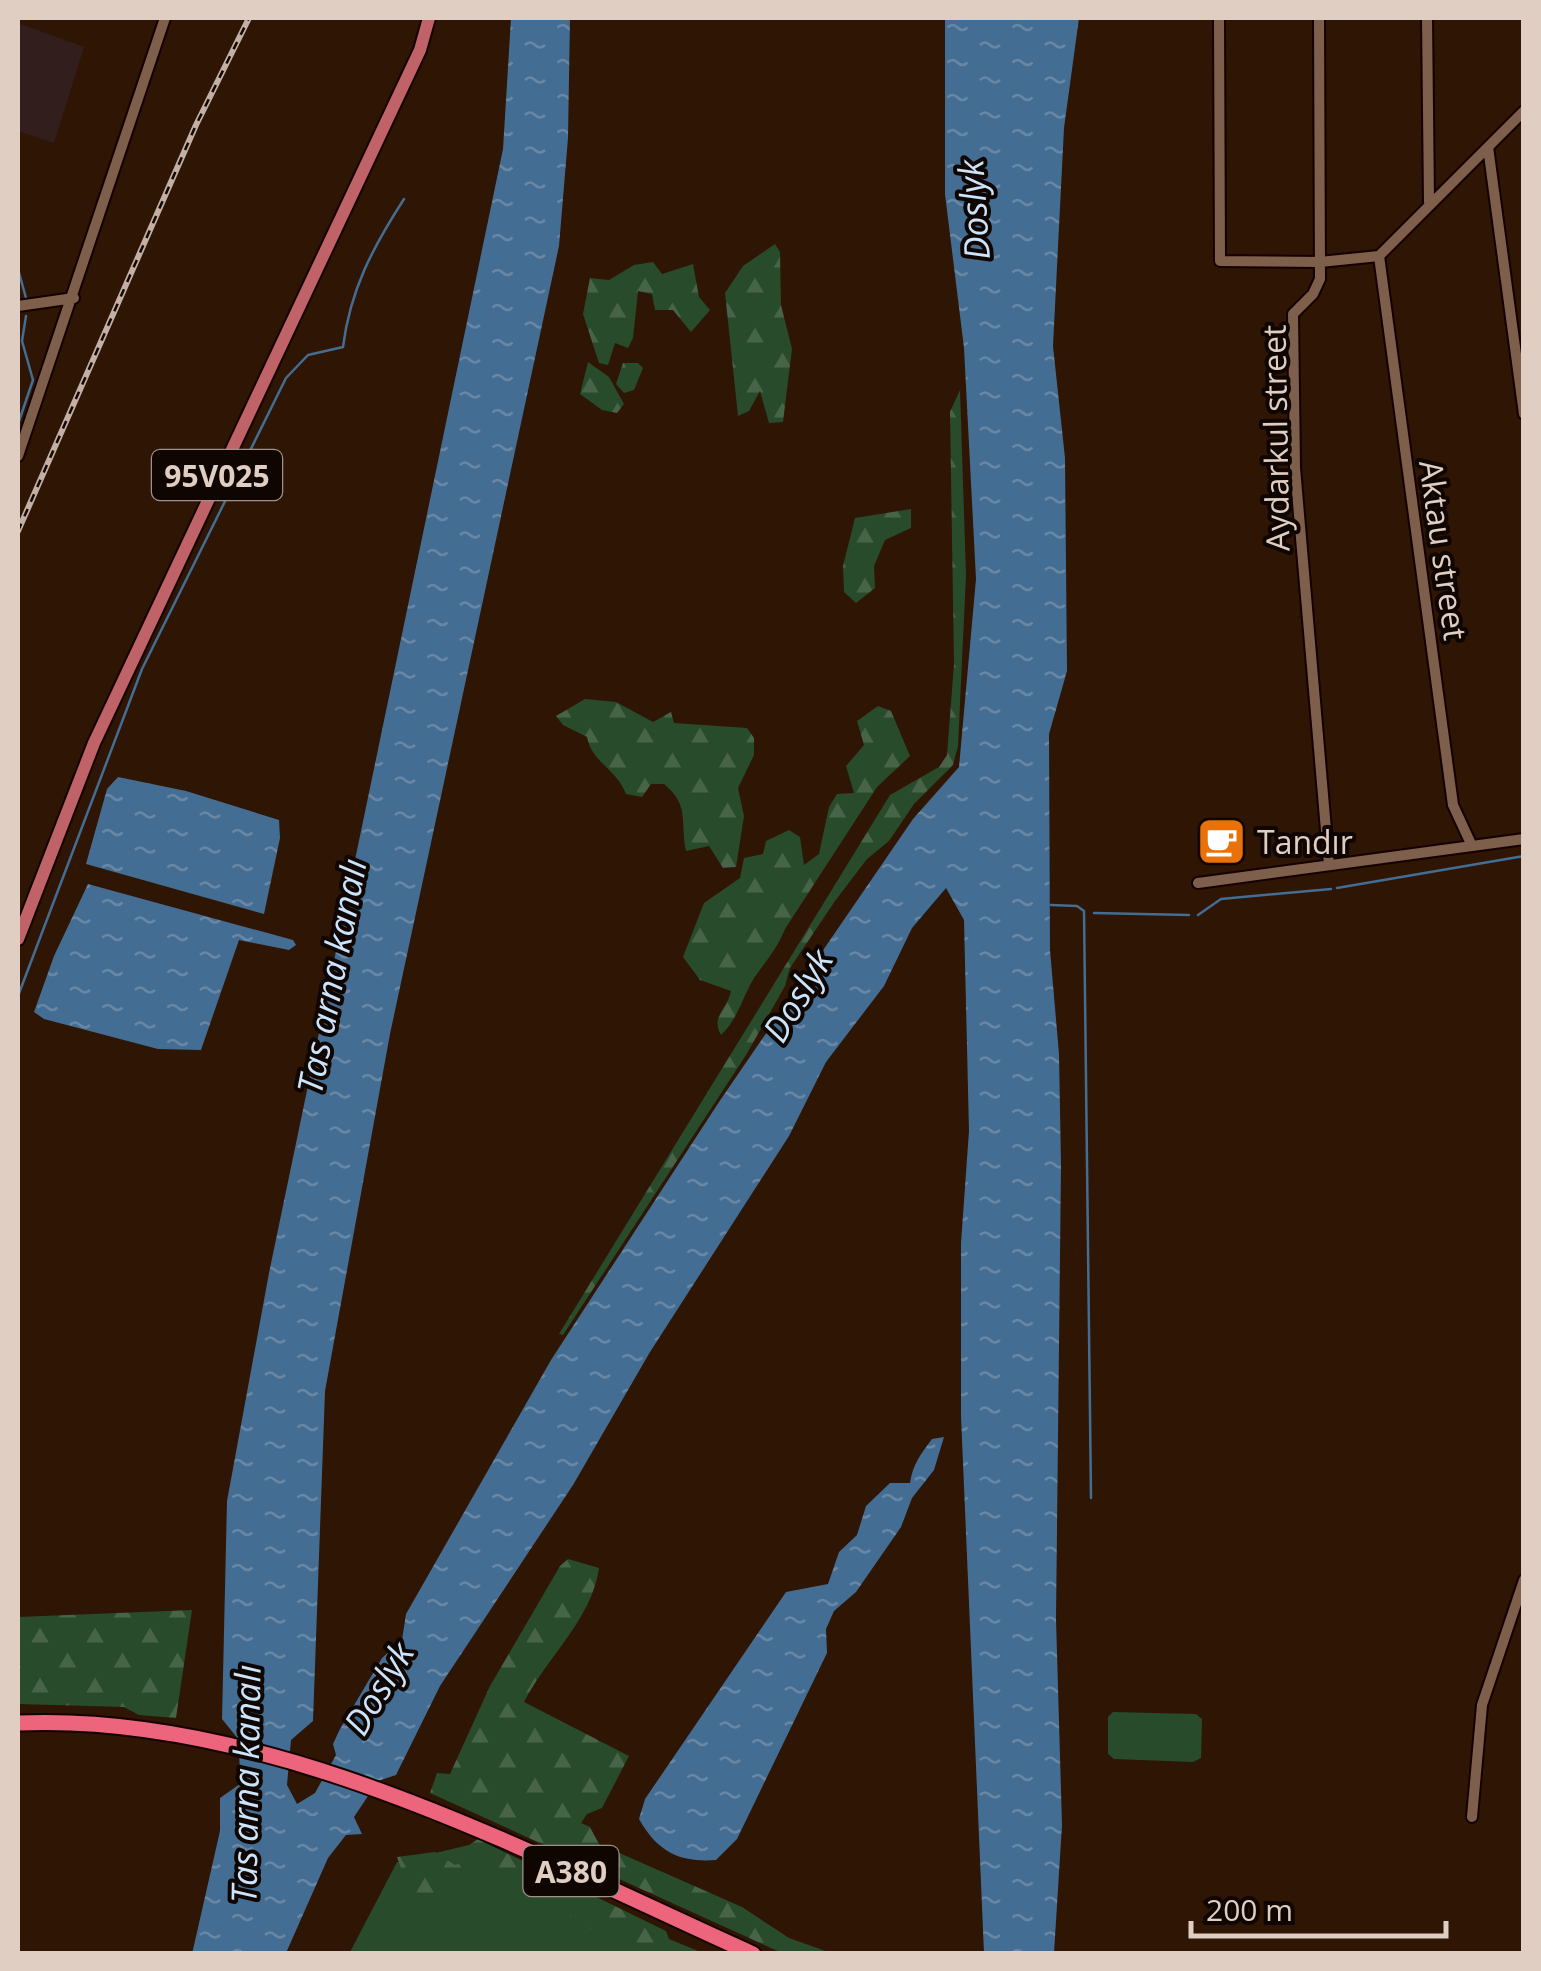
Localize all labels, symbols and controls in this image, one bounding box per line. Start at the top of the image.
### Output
water label: Doslyk [946,156,1000,262]
street label: Aydarkul street [1252,324,1298,552]
road number: 95V025 [152,450,282,500]
street label: Aktau street [1410,457,1478,643]
cafe icon: Tandır [1196,815,1248,867]
place label: Tandır [1257,820,1353,863]
water label: Tas arna kanalı [285,854,377,1098]
water label: Doslyk [751,938,844,1050]
water label: Doslyk [332,1631,425,1743]
water label: Tas arna kanalı [219,1664,271,1904]
road number: A380 [524,1846,618,1896]
scale bar [1191,1876,1446,1938]
text: 200 m [1206,1889,1293,1930]

